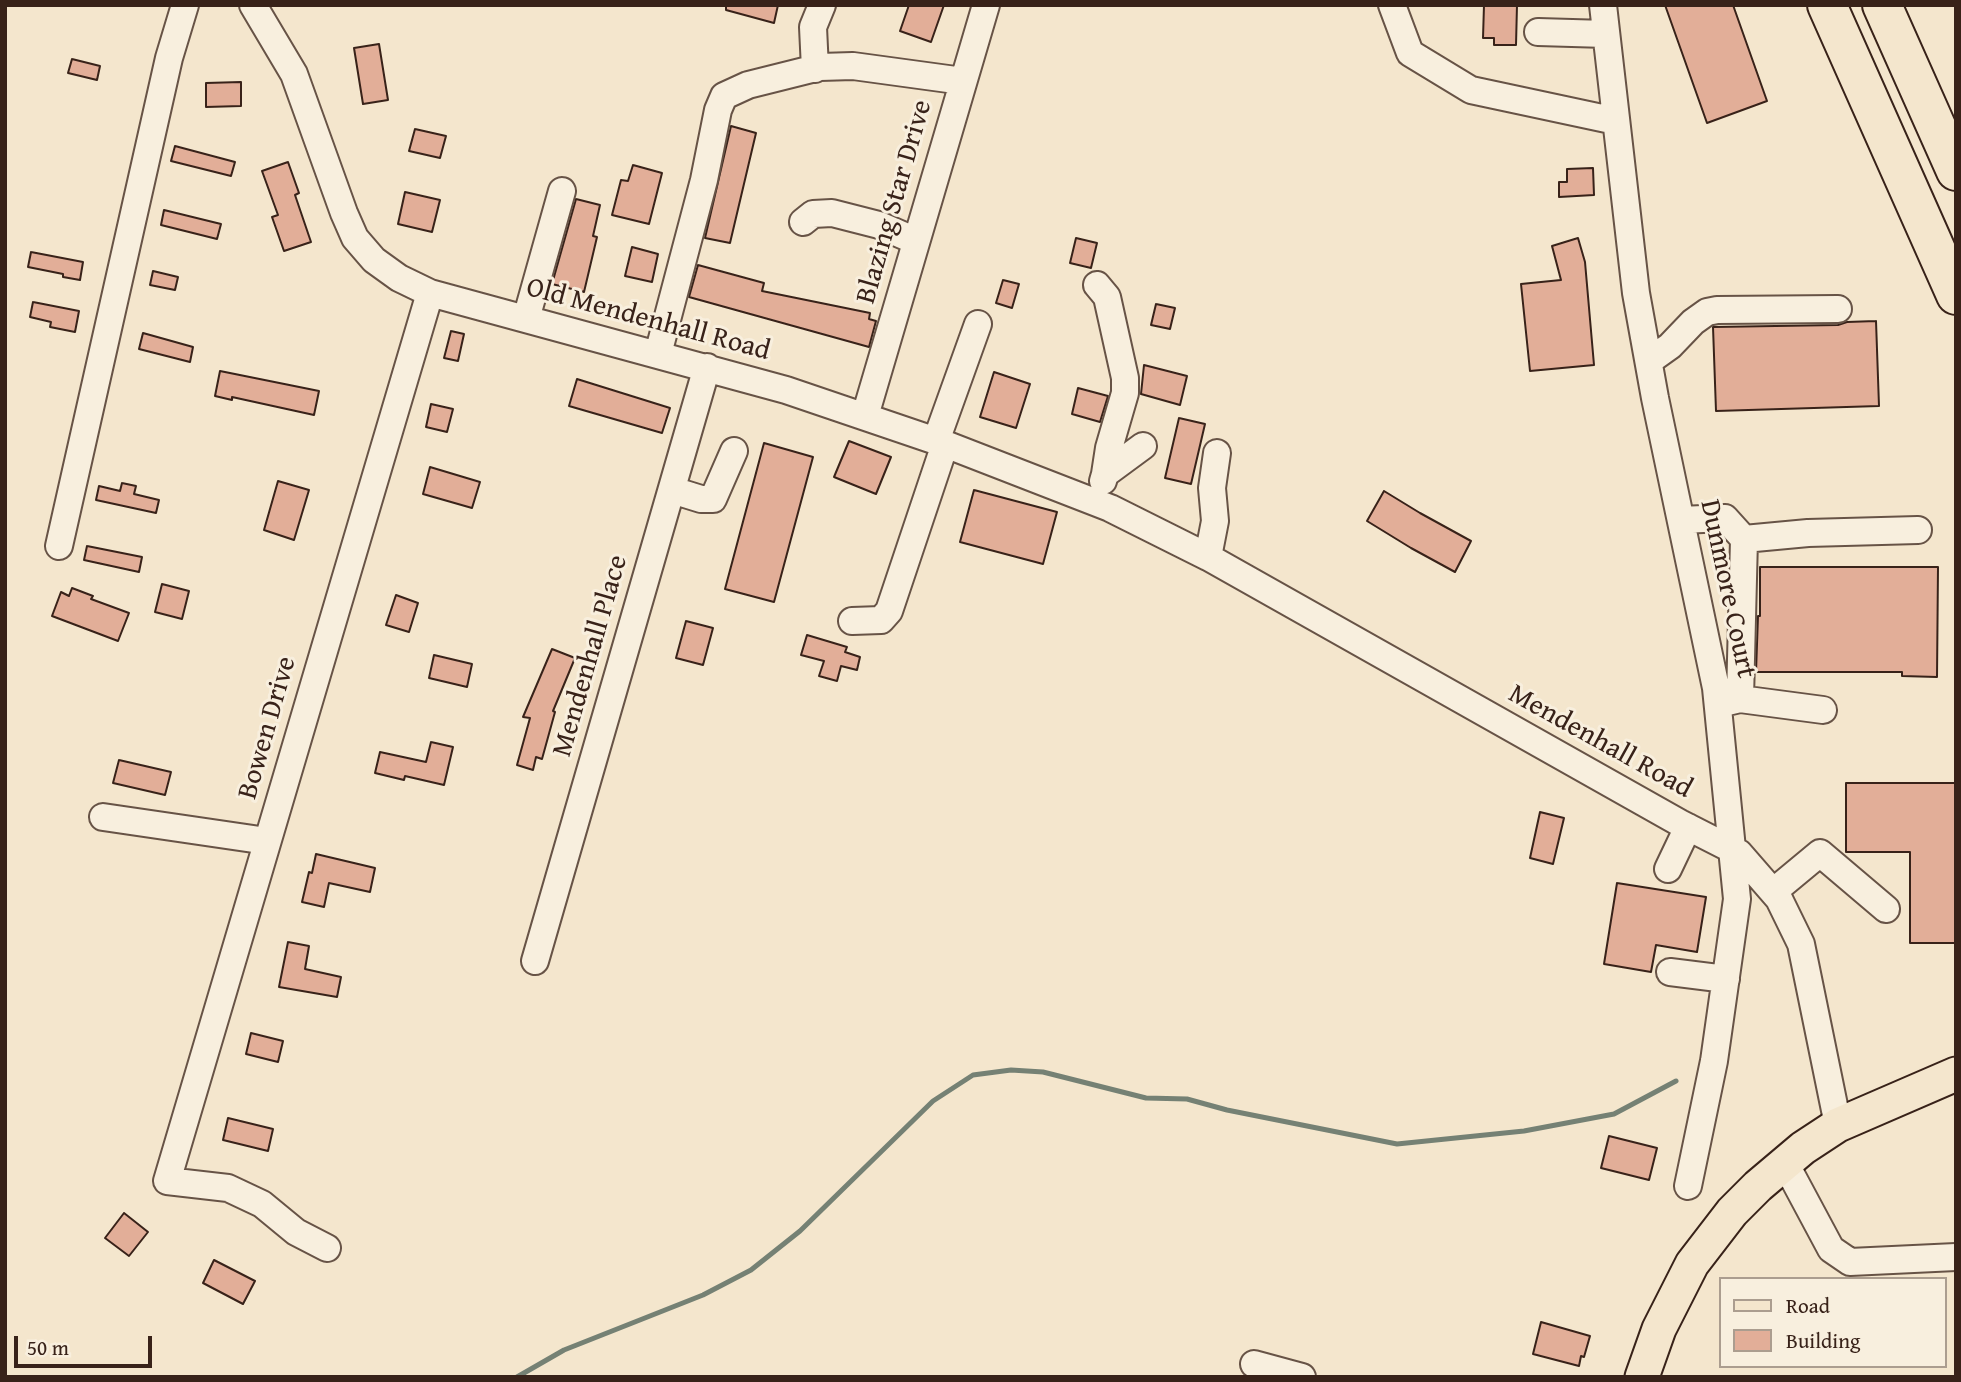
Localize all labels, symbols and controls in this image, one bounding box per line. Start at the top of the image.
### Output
street label: Blazing Star Drive [850,96,940,308]
street label: Old Mendenhall Road [522,271,774,369]
street label: Dunmore Court [1692,497,1762,681]
street label: Mendenhall Place [546,551,636,761]
street label: Bowen Drive [232,653,304,803]
street label: Mendenhall Road [1502,678,1698,806]
legend [1720,1277,1947,1368]
text: Road [1786,1290,1830,1321]
scale bar [18,1322,156,1366]
text: Building [1786,1325,1860,1356]
text: 50 m [27,1332,69,1363]

